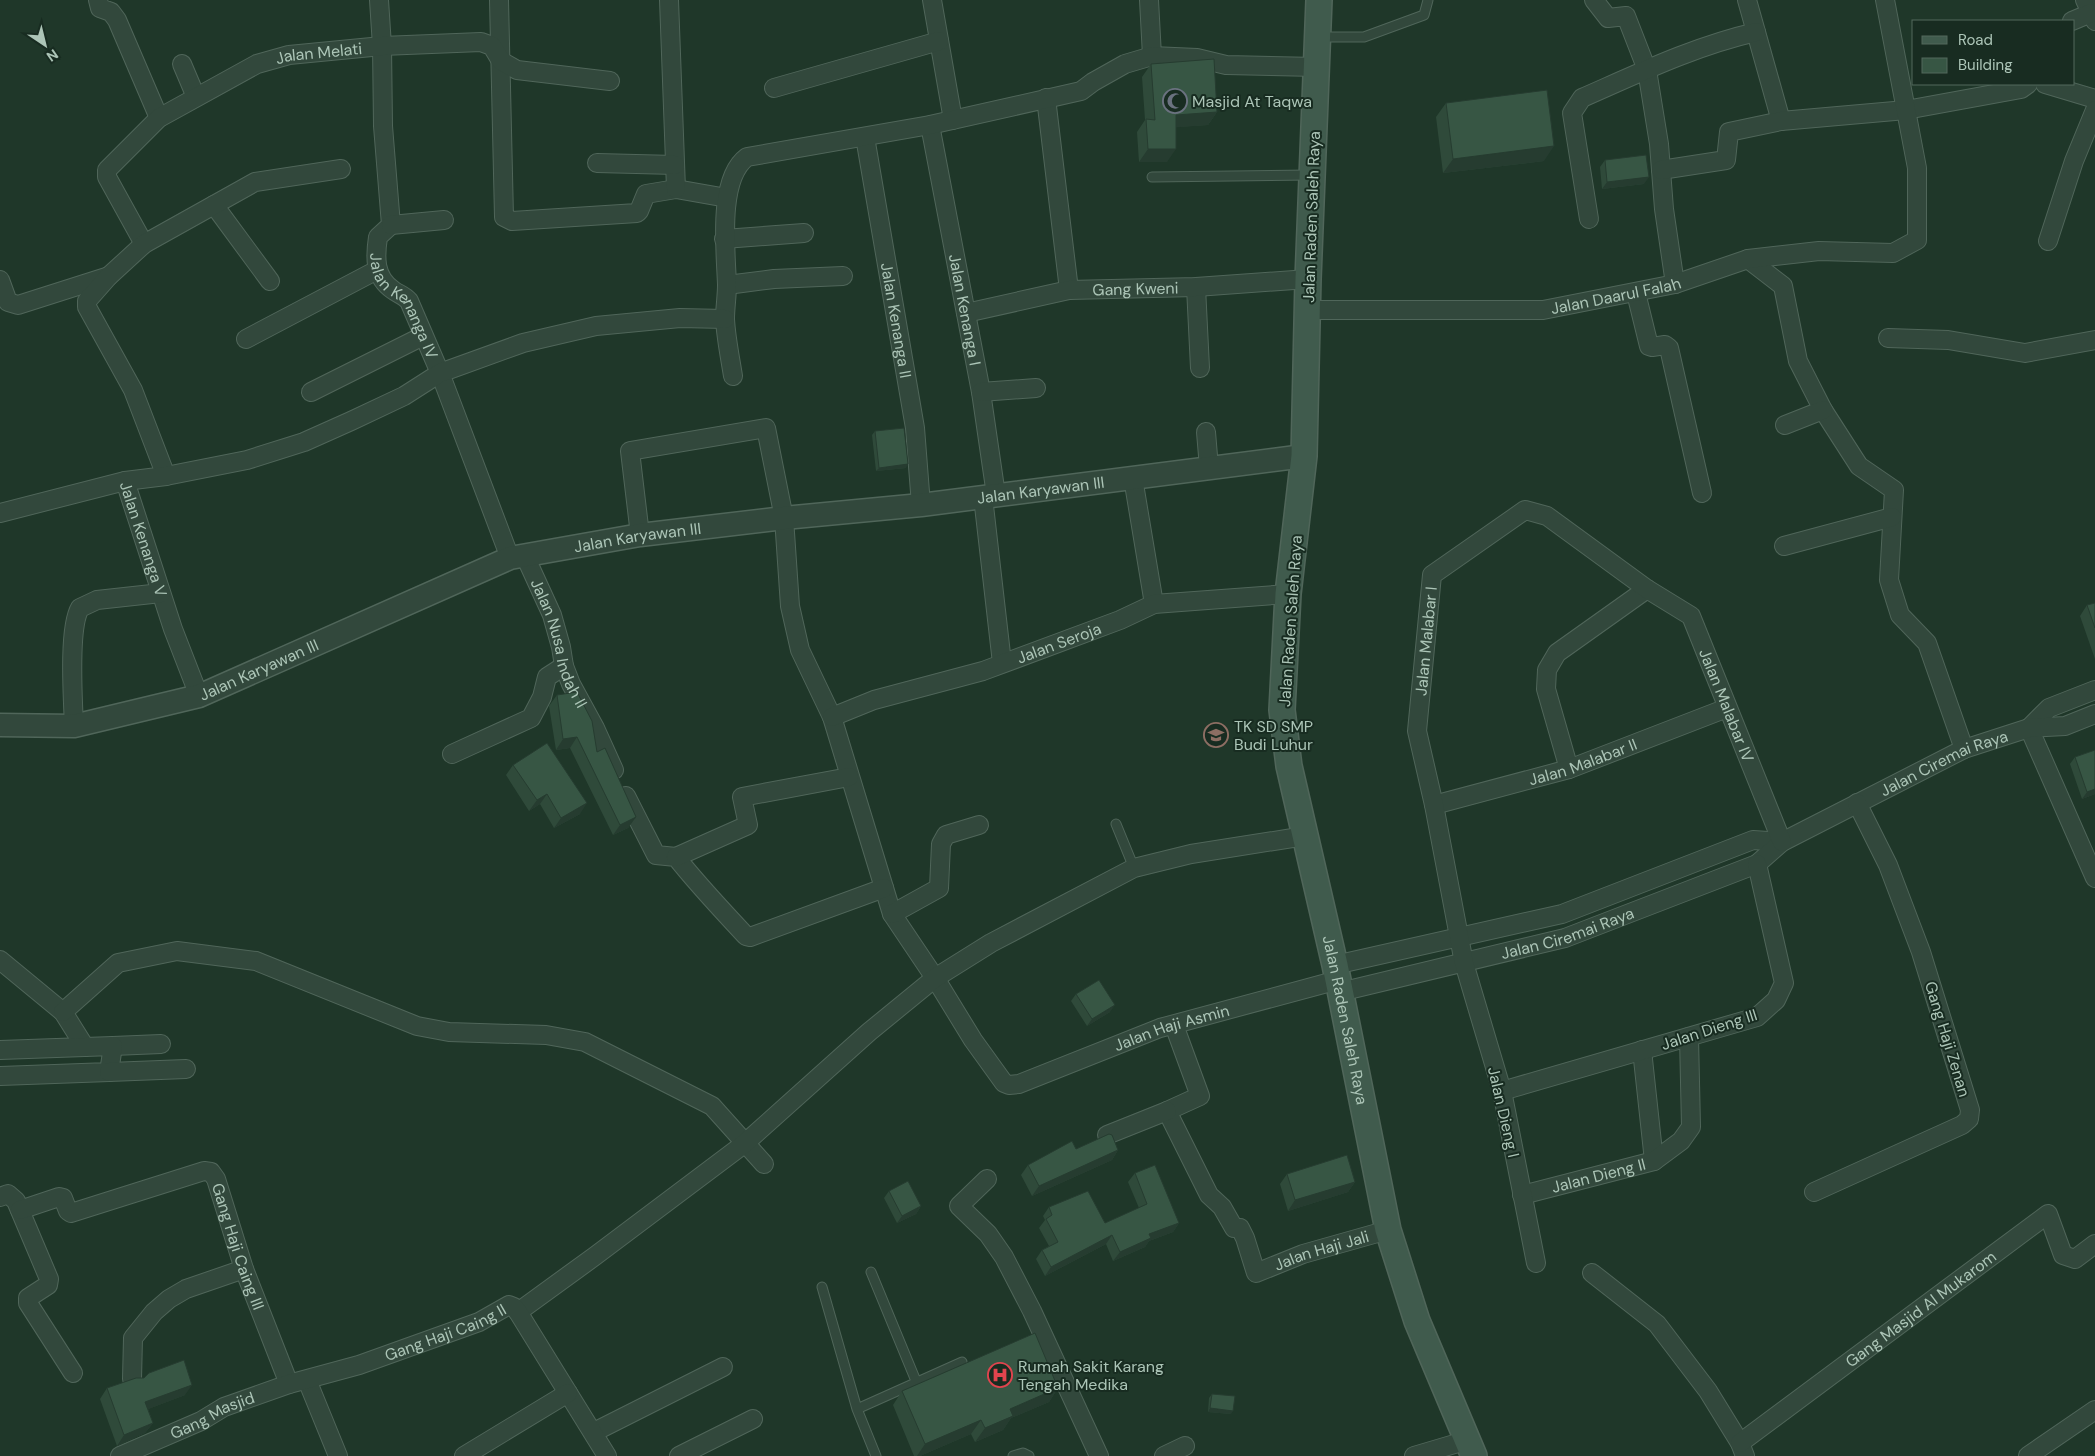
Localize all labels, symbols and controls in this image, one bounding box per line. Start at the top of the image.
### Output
north arrow [20,20,70,70]
legend [1912,20,2075,85]
text: Road [1958,30,1993,50]
street label: Jalan Melati [273,38,363,69]
text: N [43,45,62,66]
text: Building [1958,55,2013,75]
mosque icon: Masjid At Taqwa [1162,88,1188,114]
place label: Masjid At Taqwa [1192,91,1312,112]
street label: Jalan Raden Saleh Raya [1298,131,1325,303]
street label: Jalan Kenanga I [944,252,986,367]
street label: Jalan Kenanga IV [365,253,443,362]
street label: Jalan Kenanga II [876,261,916,380]
street label: Jalan Daarul Falah [1549,273,1684,319]
street label: Gang Kweni [1092,277,1179,300]
street label: Jalan Karyawan III [976,472,1106,509]
street label: Jalan Kenanga V [115,479,172,600]
street label: Jalan Karyawan III [572,518,702,558]
street label: Jalan Raden Saleh Raya [1274,535,1307,708]
street label: Jalan Nusa Indah II [526,575,592,712]
street label: Jalan Malabar I [1410,585,1442,697]
street label: Jalan Seroja [1014,618,1104,669]
street label: Jalan Karyawan III [196,634,322,706]
street label: Jalan Malabar IV [1694,645,1759,765]
place label: TK SD SMP Budi Luhur [1234,716,1313,755]
school or university icon: TK SD SMP Budi Luhur [1203,722,1229,748]
street label: Jalan Ciremai Raya [1877,726,2011,801]
street label: Jalan Malabar II [1526,734,1640,790]
street label: Jalan Ciremai Raya [1499,902,1637,964]
street label: Jalan Raden Saleh Raya [1318,933,1373,1106]
street label: Gang Haji Zenan [1920,979,1975,1099]
street label: Jalan Haji Asmin [1111,1000,1232,1056]
street label: Jalan Dieng III [1658,1004,1760,1055]
street label: Jalan Dieng I [1483,1065,1524,1160]
street label: Jalan Dieng II [1549,1154,1648,1198]
street label: Gang Haji Caing III [207,1181,269,1313]
street label: Jalan Haji Jali [1271,1226,1371,1276]
street label: Gang Masjid Al Mukarom [1841,1246,2000,1372]
street label: Gang Haji Caing II [382,1299,510,1366]
place label: Rumah Sakit Karang Tengah Medika [1018,1356,1164,1395]
hospital icon: Rumah Sakit Karang Tengah Medika [987,1362,1013,1388]
street label: Gang Masjid [167,1387,257,1444]

